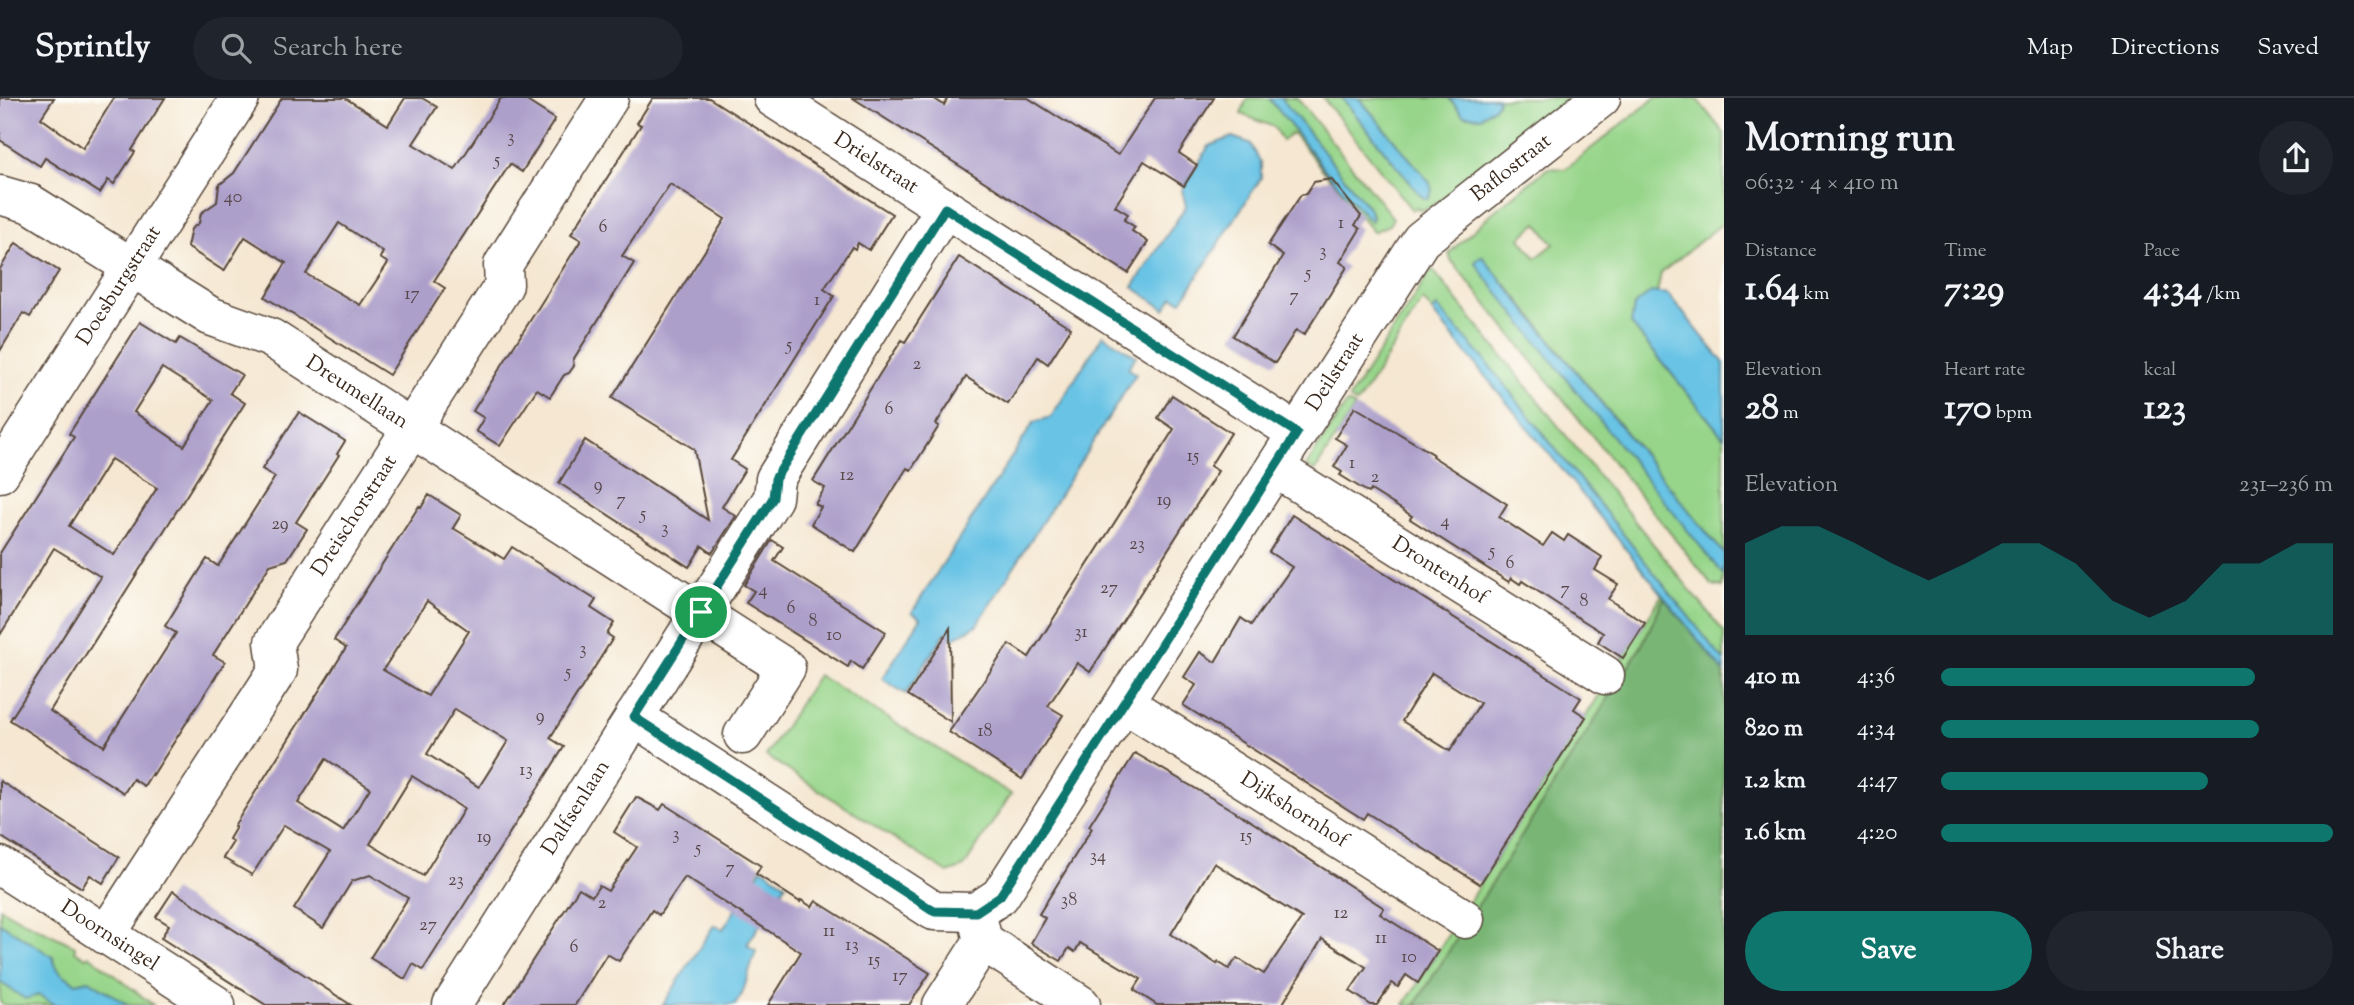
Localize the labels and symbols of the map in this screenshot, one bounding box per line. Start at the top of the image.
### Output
house number: 3 [507,125,515,151]
street label: Drielstraat [827,125,924,202]
street label: Baflostraat [1465,127,1558,210]
house number: 5 [493,148,500,174]
house number: 40 [224,185,242,211]
house number: 1 [1338,211,1344,237]
house number: 6 [599,215,608,241]
street label: Doesburgstraat [70,220,169,352]
house number: 3 [1319,239,1327,265]
house number: 5 [1304,261,1311,287]
house number: 17 [404,282,420,308]
house number: 7 [1289,284,1299,310]
house number: 1 [814,288,820,314]
street label: Deilstraat [1300,328,1372,418]
house number: 5 [785,333,792,359]
street label: Dreumellaan [299,349,414,437]
house number: 2 [913,352,922,378]
house number: 6 [885,397,894,423]
house number: 15 [1187,444,1199,470]
street label: Dreischorstraat [305,449,405,583]
house number: 1 [1349,451,1355,477]
house number: 12 [840,463,855,489]
house number: 2 [1371,465,1380,491]
house number: 9 [594,473,603,499]
house number: 7 [616,488,626,514]
house number: 19 [1157,488,1172,514]
house number: 5 [639,502,646,528]
house number: 4 [1440,509,1450,535]
house number: 29 [271,512,289,538]
house number: 3 [661,516,669,542]
street label: Drontenhof [1385,530,1495,614]
house number: 23 [1129,532,1145,558]
house number: 5 [1488,539,1495,565]
house number: 6 [1506,551,1515,577]
house number: 27 [1100,576,1118,602]
house number: 7 [1560,577,1570,603]
house number: 4 [758,578,768,604]
pin [671,582,731,642]
house number: 8 [1580,589,1589,615]
house number: 6 [787,596,796,622]
house number: 8 [809,609,818,635]
house number: 31 [1074,620,1088,646]
house number: 10 [826,623,842,649]
house number: 3 [579,637,587,663]
house number: 5 [564,660,571,686]
house number: 9 [536,704,545,730]
house number: 18 [977,719,993,745]
street label: Dalfsenlaan [535,755,618,862]
house number: 13 [519,758,533,784]
street label: Dijkshornhof [1234,765,1355,857]
house number: 3 [672,822,680,848]
house number: 15 [1240,824,1252,850]
house number: 19 [477,825,492,851]
house number: 5 [694,836,701,862]
house number: 34 [1090,844,1106,870]
house number: 7 [725,856,735,882]
house number: 23 [448,868,464,894]
house number: 38 [1061,888,1077,914]
house number: 2 [598,891,607,917]
street label: Doornsingel [54,893,165,979]
house number: 12 [1334,901,1349,927]
house number: 27 [419,913,437,939]
house number: 11 [823,919,835,945]
house number: 11 [1375,926,1387,952]
house number: 13 [845,933,859,959]
house number: 6 [570,935,579,961]
house number: 10 [1401,945,1417,971]
house number: 15 [868,948,880,974]
house number: 17 [892,964,908,990]

